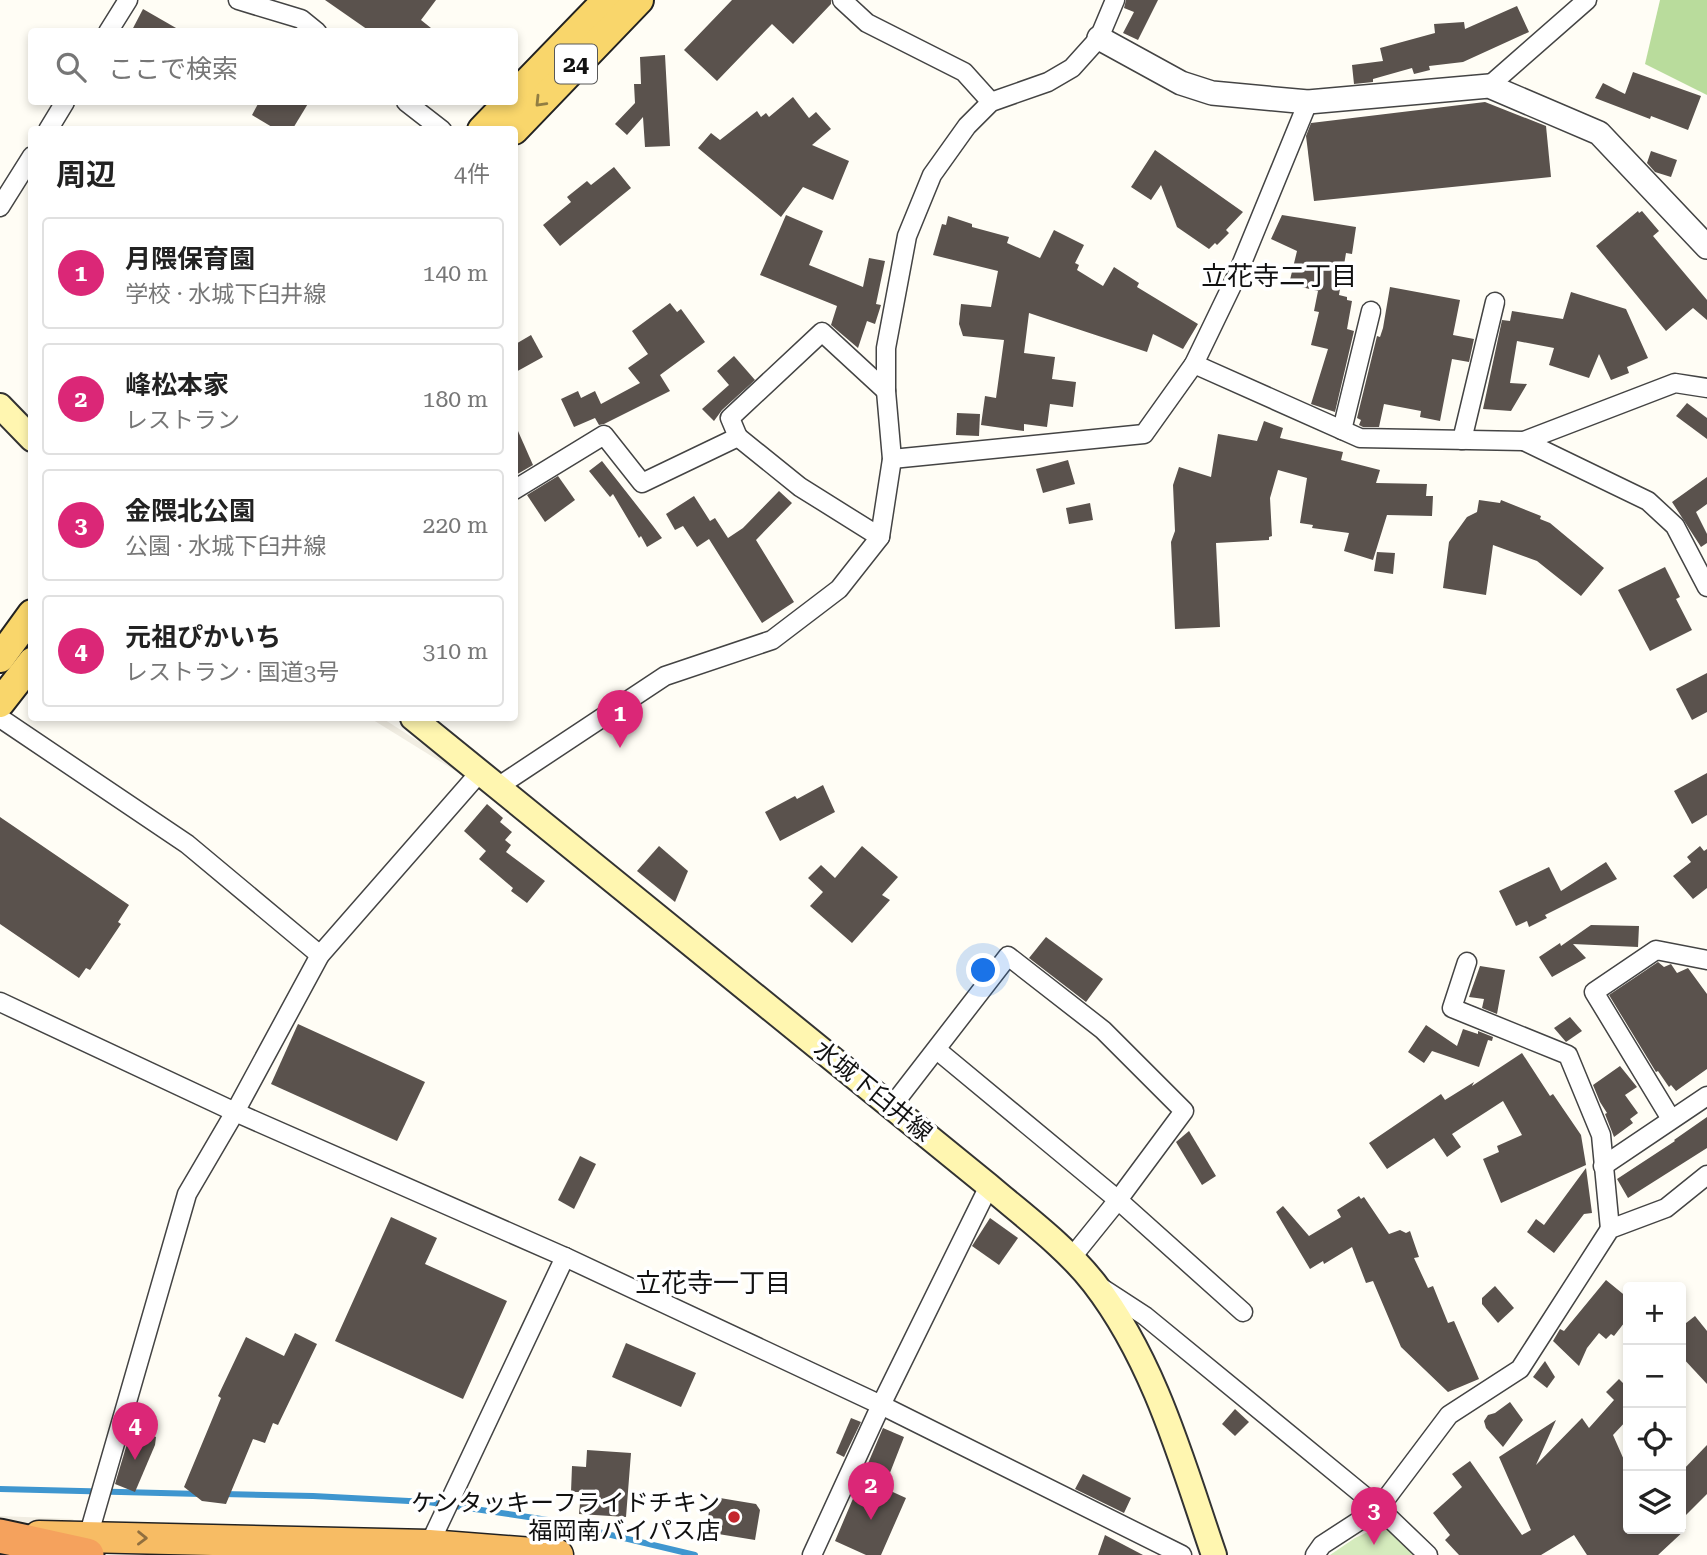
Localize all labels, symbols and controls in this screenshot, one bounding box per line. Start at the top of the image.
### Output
search box [28,28,518,105]
road number: 24 [555,44,597,83]
icon: search [52,48,90,86]
text: ここで検索 [108,54,238,84]
one-way arrow [536,93,549,106]
text: 周辺 [56,157,116,192]
text: 4件 [454,161,490,188]
text: 月隈保育園 [125,244,255,274]
text: 1 [75,260,87,287]
text: 140 m [423,260,488,287]
district label: 立花寺二丁目 [1201,261,1357,291]
text: 学校 · 水城下臼井線 [125,281,326,308]
text: 峰松本家 [125,370,229,400]
text: 2 [75,386,87,413]
text: 180 m [423,386,488,413]
text: レストラン [125,407,240,434]
text: 金隈北公園 [125,496,255,526]
text: 3 [75,512,87,539]
text: 220 m [423,512,488,539]
text: 公園 · 水城下臼井線 [125,533,326,560]
text: 元祖ぴかいち [125,622,281,652]
text: 4 [75,638,87,665]
text: 310 m [423,638,488,665]
text: レストラン · 国道3号 [125,659,339,686]
pin: 1 [597,690,643,748]
your location [966,953,1000,987]
street label: 水城下臼井線 [808,1035,938,1147]
district label: 立花寺一丁目 [635,1268,791,1298]
map controls [1623,1282,1686,1534]
button: + [1623,1282,1686,1345]
button: − [1623,1345,1686,1408]
pin: 4 [112,1402,158,1460]
button: locate [1623,1408,1686,1471]
pin: 2 [848,1462,894,1520]
button: layers [1623,1471,1686,1534]
pin: 3 [1351,1487,1397,1545]
place label: ケンタッキーフライドチキン 福岡南バイパス店 [411,1489,720,1545]
marker: ケンタッキーフライドチキン 福岡南バイパス店 [726,1509,742,1525]
one-way arrow [137,1530,147,1546]

